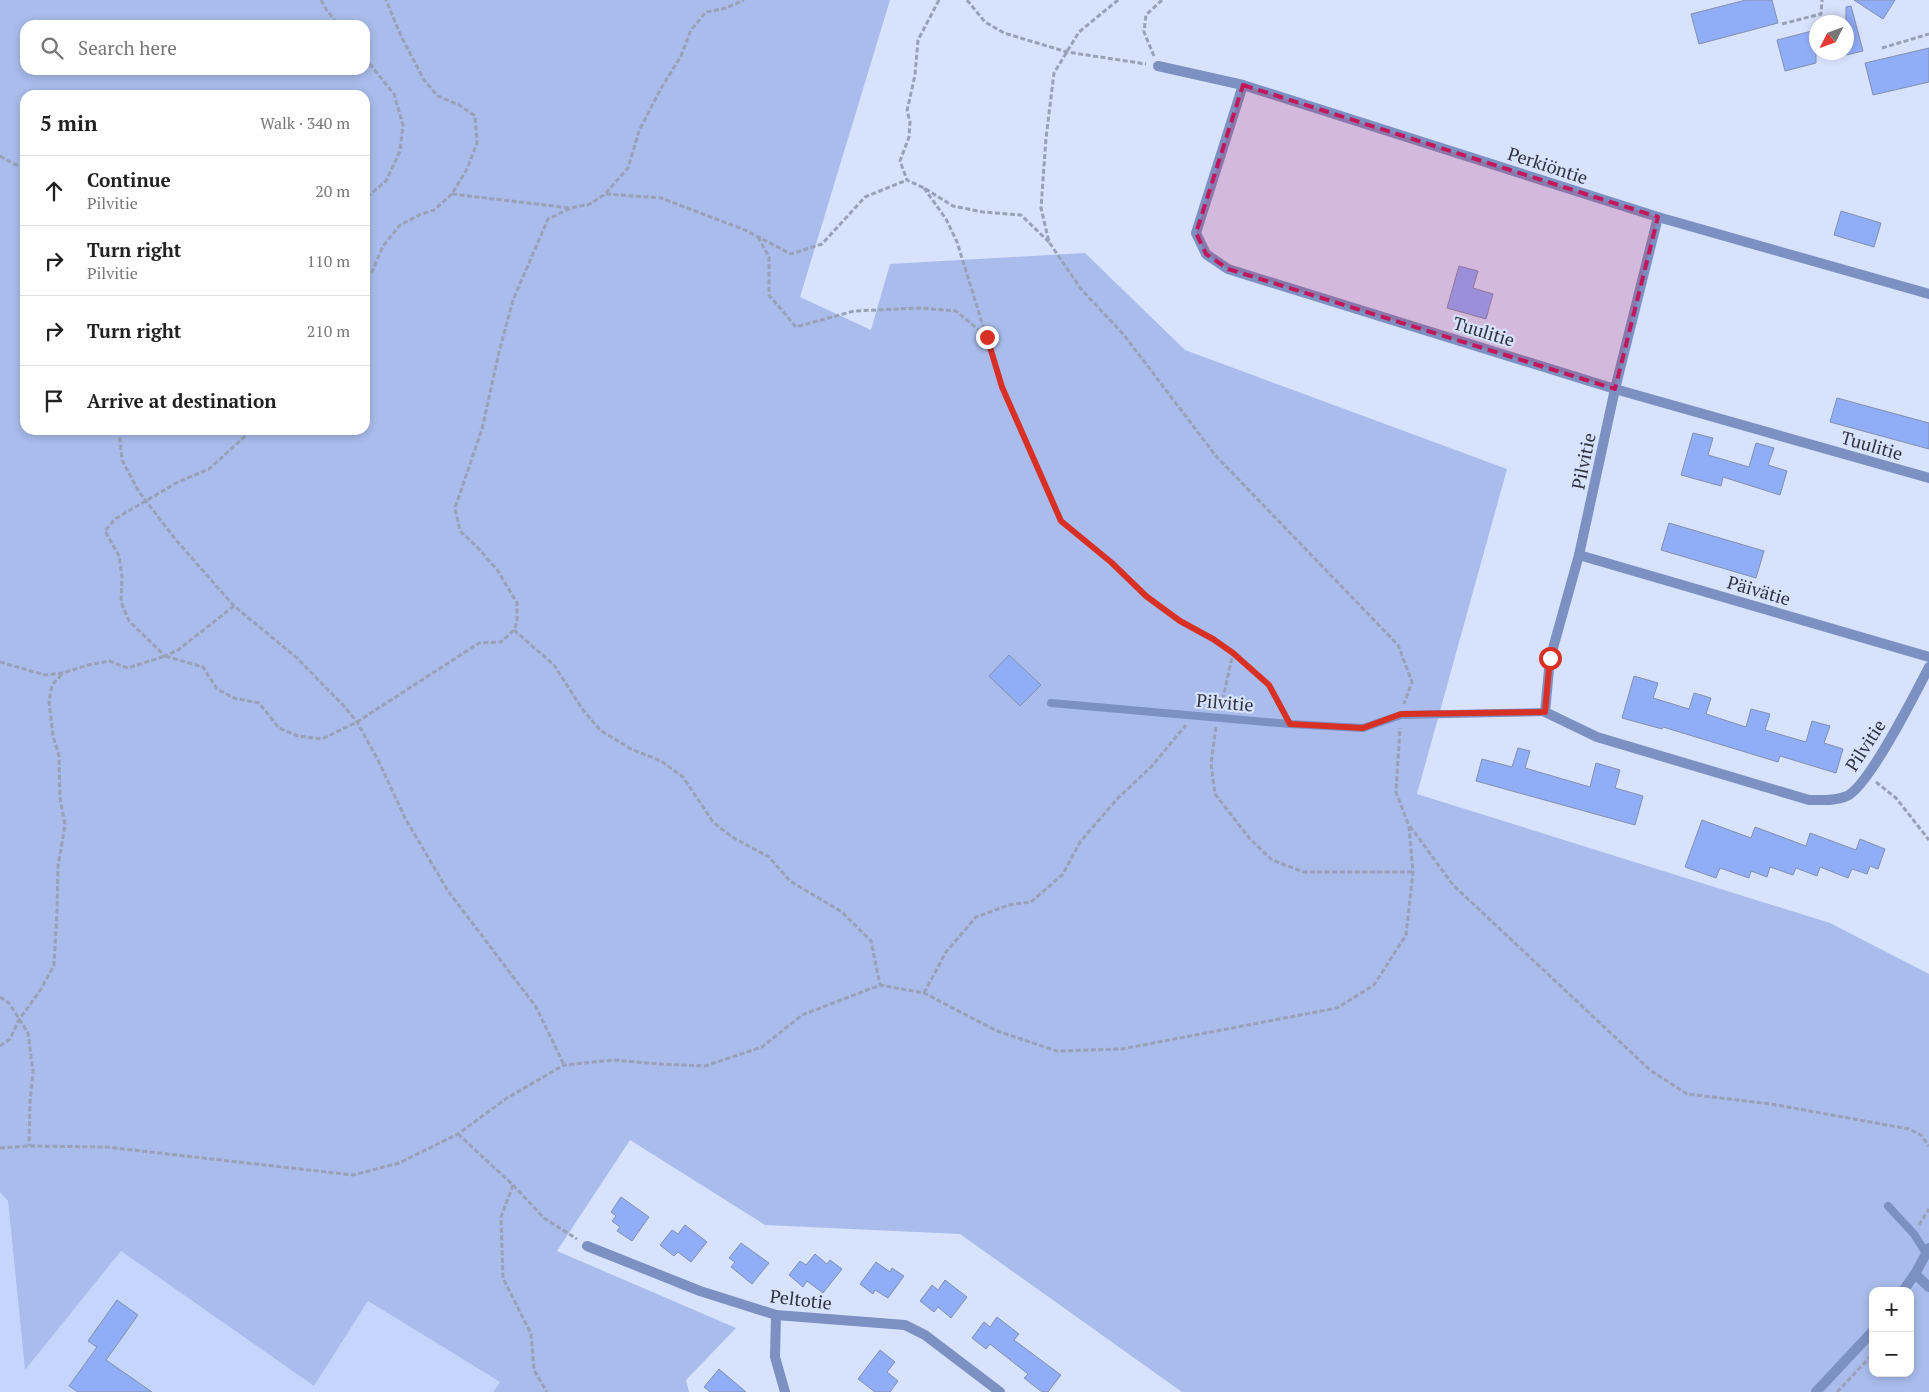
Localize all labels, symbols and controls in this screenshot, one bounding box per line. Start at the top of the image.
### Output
north arrow [1809,15,1854,60]
search box [20,20,370,75]
icon: search [38,34,66,62]
text: Search here [78,35,177,60]
text: 5 min [40,109,97,137]
text: Walk · 340 m [260,112,350,134]
street label: Perkiöntie [1505,141,1591,189]
text: Continue [87,167,171,192]
icon: ahead [40,177,68,205]
text: 20 m [315,180,350,202]
text: Pilvitie [87,192,138,214]
text: Turn right [87,237,181,262]
icon: right [40,247,68,275]
text: 110 m [307,250,350,272]
text: Pilvitie [87,262,138,284]
street label: Tuulitie [1450,310,1518,352]
icon: right [40,317,68,345]
text: Turn right [87,318,181,343]
text: 210 m [307,320,350,342]
route end [976,326,999,349]
icon: arrive [40,387,68,415]
text: Arrive at destination [87,388,276,413]
street label: Tuulitie [1838,425,1906,465]
street label: Pilvitie [1565,430,1601,492]
street label: Päivätie [1725,570,1793,610]
route start [1539,647,1562,670]
street label: Pilvitie [1195,688,1255,716]
street label: Pilvitie [1839,714,1891,776]
street label: Peltotie [769,1283,833,1315]
map controls [1869,1287,1914,1377]
button: + [1869,1287,1914,1332]
button: − [1869,1332,1914,1377]

